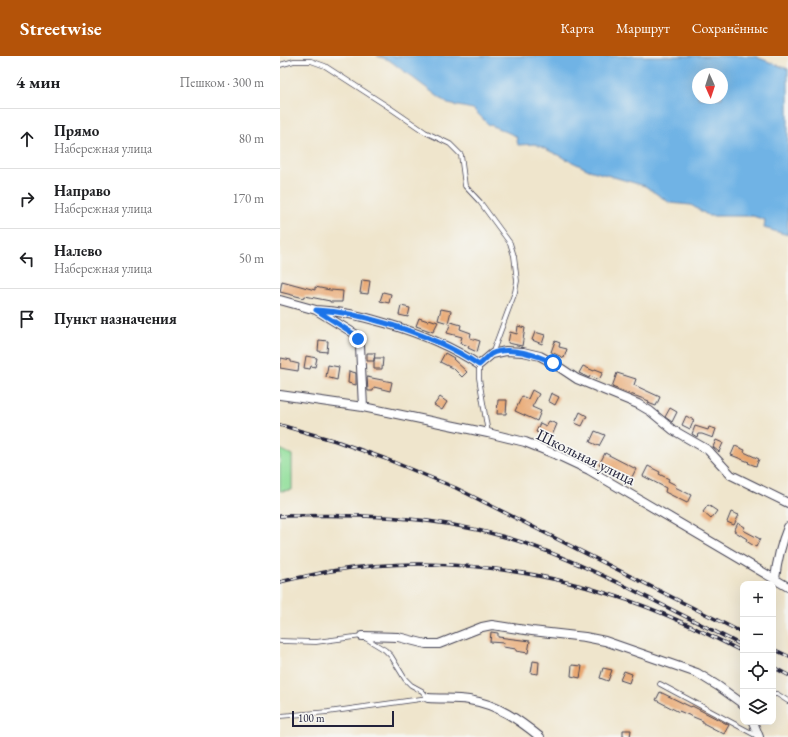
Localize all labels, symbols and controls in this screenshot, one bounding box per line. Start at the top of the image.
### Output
text: Streetwise [20,16,102,41]
text: Карта [561,19,594,37]
text: Маршрут [616,19,670,37]
text: Сохранённые [692,19,768,37]
north arrow [692,68,728,104]
text: 4 мин [16,71,60,93]
text: Пешком · 300 m [180,74,264,91]
text: Прямо [54,121,99,140]
icon: ahead [16,128,38,150]
text: 80 m [239,130,264,147]
text: Набережная улица [54,140,152,157]
text: Направо [54,181,111,200]
icon: right [16,188,38,210]
text: 170 m [233,190,264,207]
text: Набережная улица [54,200,152,217]
text: Налево [54,241,102,260]
icon: left [16,248,38,270]
text: 50 m [239,250,264,267]
text: Набережная улица [54,260,152,277]
icon: arrive [16,308,38,330]
text: Пункт назначения [54,309,177,328]
route end [349,330,367,348]
route start [544,354,562,372]
street label: Школьная улица [533,424,640,490]
map controls [740,581,776,725]
button: + [740,581,776,617]
button: − [740,617,776,653]
button: locate [740,653,776,689]
button: layers [740,689,776,725]
scale bar [292,709,394,728]
text: 100 m [298,711,325,725]

